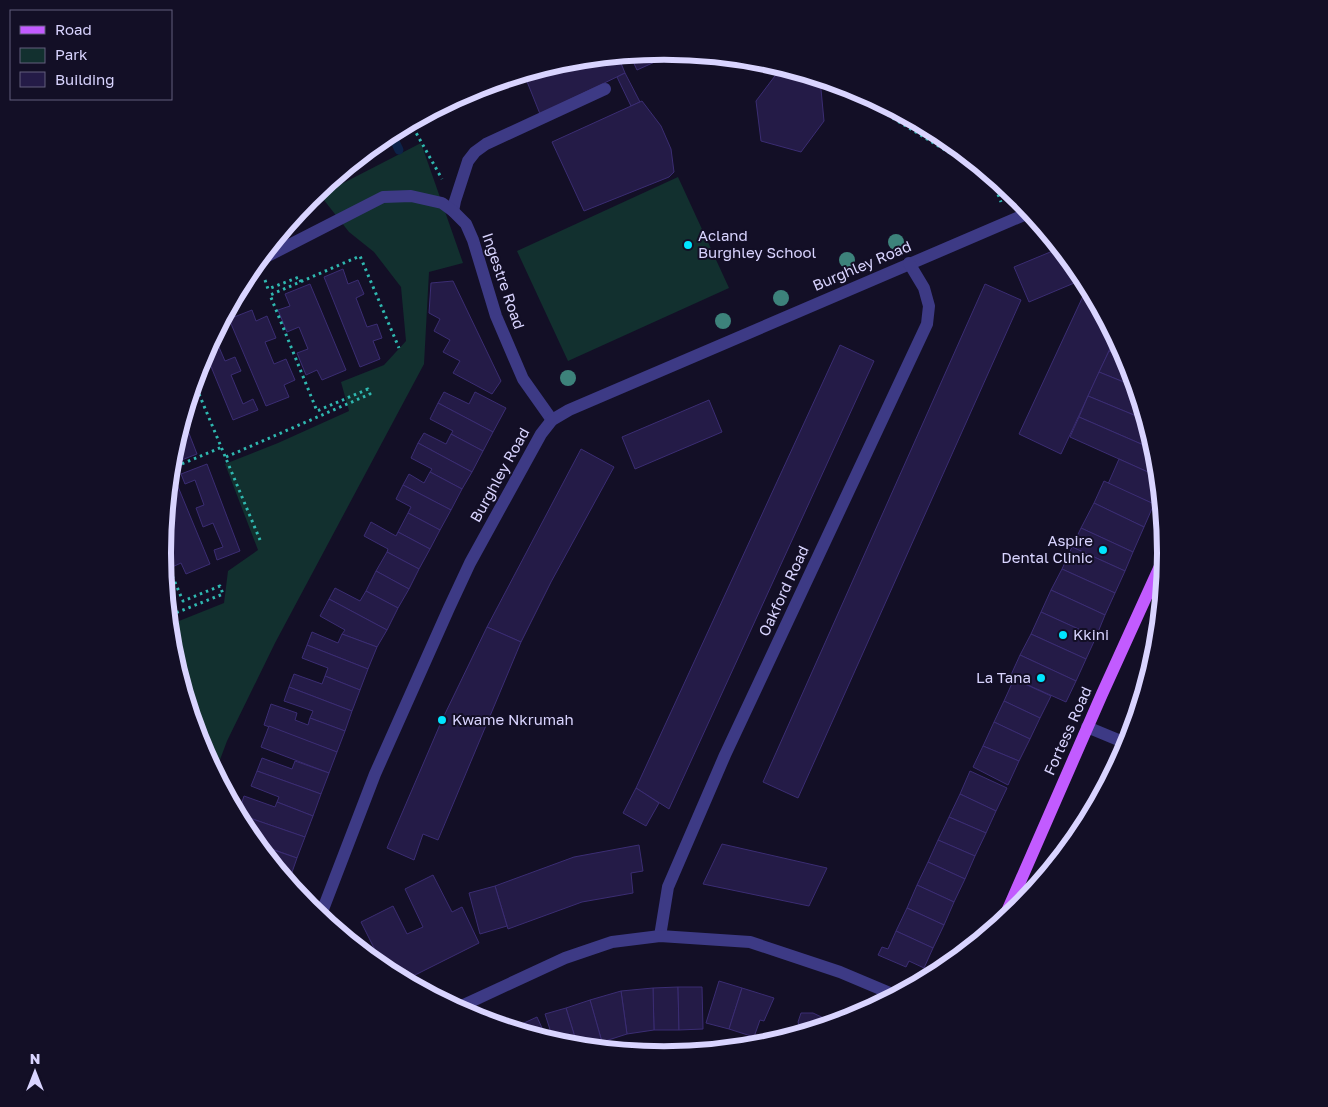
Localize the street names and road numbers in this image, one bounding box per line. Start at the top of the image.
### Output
street label: Ingestre Road [479,230,529,331]
street label: Burghley Road [810,236,914,294]
street label: Burghley Road [466,424,533,525]
street label: Oakford Road [754,542,812,639]
street label: Fortess Road [1040,684,1095,778]

